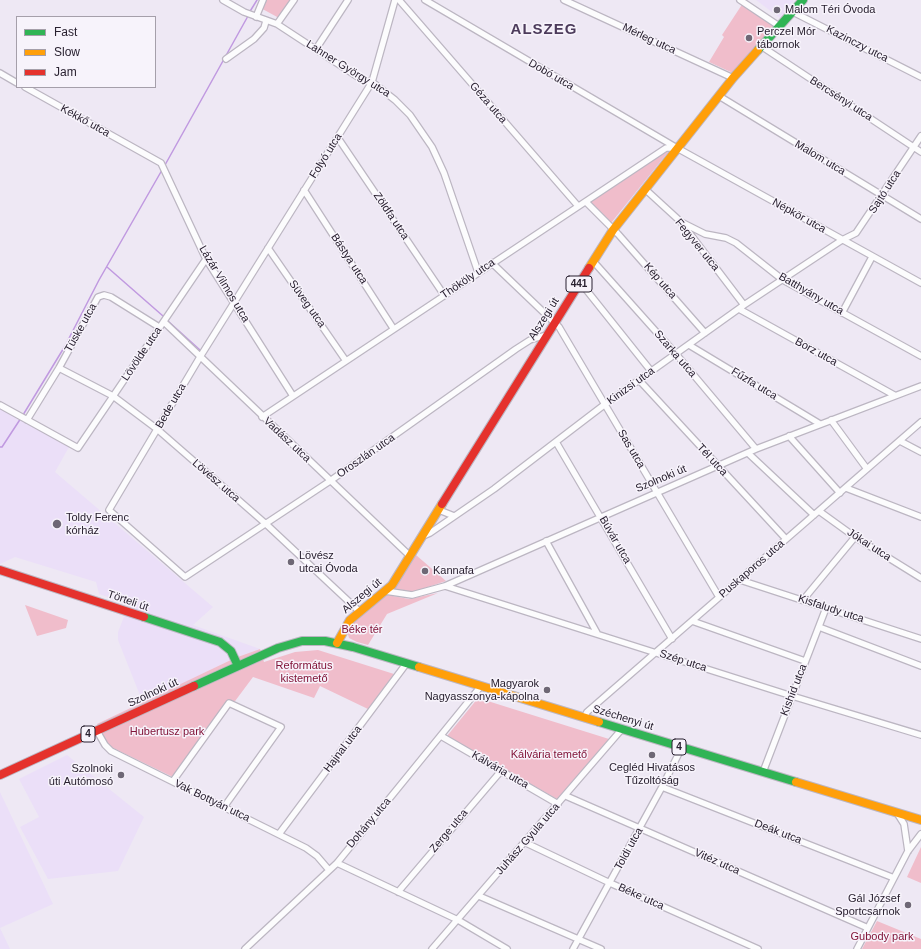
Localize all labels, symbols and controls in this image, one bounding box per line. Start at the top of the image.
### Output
place label: Malom Téri Óvoda [785,3,875,17]
marker: Malom Téri Óvoda [772,5,782,15]
legend [16,16,156,88]
district label: ALSZEG [511,21,577,39]
street label: Mérleg utca [620,21,678,57]
street label: Kazinczy utca [824,23,890,65]
text: Fast [54,25,77,39]
place label: Perczel Mór tábornok [757,25,816,51]
marker: Perczel Mór tábornok [744,33,754,43]
street label: Lahner György utca [304,38,392,100]
text: Slow [54,45,80,59]
street label: Dobó utca [526,57,576,93]
text: Jam [54,65,77,79]
street label: Bercsényi utca [807,74,875,124]
street label: Géza utca [467,80,509,126]
street label: Kékkő utca [58,102,112,140]
street label: Folyó utca [307,131,345,181]
street label: Malom utca [792,138,848,178]
street label: Sajtó utca [866,168,904,216]
street label: Zöldfa utca [370,190,412,242]
street label: Népkör utca [770,196,828,236]
street label: Fegyver utca [672,216,722,274]
street label: Bástya utca [328,231,370,287]
street label: Lázár Vilmos utca [196,243,252,325]
street label: Thököly utca [438,256,498,302]
street label: Kép utca [641,260,679,302]
street label: Batthyány utca [776,270,846,318]
road number: 441 [566,276,592,292]
street label: Süveg utca [286,278,328,330]
street label: Alszegi út [526,295,562,343]
street label: Tüske utca [62,301,100,355]
street label: Lövölde utca [119,324,165,384]
street label: Szarka utca [651,328,699,380]
street label: Borz utca [792,335,840,369]
street label: Kinizsi utca [605,364,657,408]
street label: Fűzfa utca [729,365,779,403]
street label: Bede utca [153,381,189,431]
street label: Vadász utca [261,415,313,465]
street label: Sas utca [614,427,648,471]
street label: Oroszlán utca [334,431,398,481]
street label: Tél utca [694,441,730,479]
street label: Lövész utca [190,457,242,505]
street label: Szolnoki út [634,462,688,496]
place label: Toldy Ferenc kórház [66,511,129,537]
street label: Búvár utca [596,514,634,566]
marker: Toldy Ferenc kórház [51,518,63,530]
street label: Jókai utca [845,526,893,564]
street label: Puskaporos utca [717,537,787,601]
place label: Lövész utcai Óvoda [299,549,358,575]
marker: Lövész utcai Óvoda [286,557,296,567]
place label: Kannafa [433,564,474,578]
marker: Kannafa [420,566,430,576]
street label: Alszegi út [339,576,385,616]
street label: Törteli út [106,588,150,614]
street label: Kisfaludy utca [796,592,866,626]
park label: Béke tér [342,623,382,637]
street label: Szép utca [658,647,708,675]
park label: Református kistemető [276,659,332,685]
street label: Kishíd utca [778,662,810,718]
street label: Szolnoki út [126,676,180,710]
place label: Magyarok Nagyasszonya-kápolna [425,677,539,703]
marker: Magyarok Nagyasszonya-kápolna [542,685,552,695]
street label: Széchenyi út [591,702,655,734]
street label: Hajnal utca [321,723,365,775]
park label: Hubertusz park [130,725,204,739]
road number: 4 [81,726,95,742]
road number: 4 [672,739,686,755]
street label: Kálvária utca [469,748,531,792]
park label: Kálvária temető [511,748,587,762]
marker: Cegléd Hivatásos Tűzoltóság [647,750,657,760]
place label: Cegléd Hivatásos Tűzoltóság [609,761,695,787]
place label: Szolnoki úti Autómosó [49,762,113,788]
marker: Szolnoki úti Autómosó [116,770,126,780]
street label: Vak Bottyán utca [172,777,252,825]
street label: Dohány utca [344,795,394,851]
street label: Juhász Gyula utca [493,801,563,877]
street label: Zerge utca [427,807,471,855]
street label: Deák utca [753,817,803,847]
street label: Toldi utca [612,825,646,873]
street label: Vitéz utca [692,846,742,878]
street label: Béke utca [616,881,666,913]
place label: Gál József Sportcsarnok [835,892,900,918]
marker: Gál József Sportcsarnok [903,900,913,910]
park label: Gubody park [851,930,913,944]

